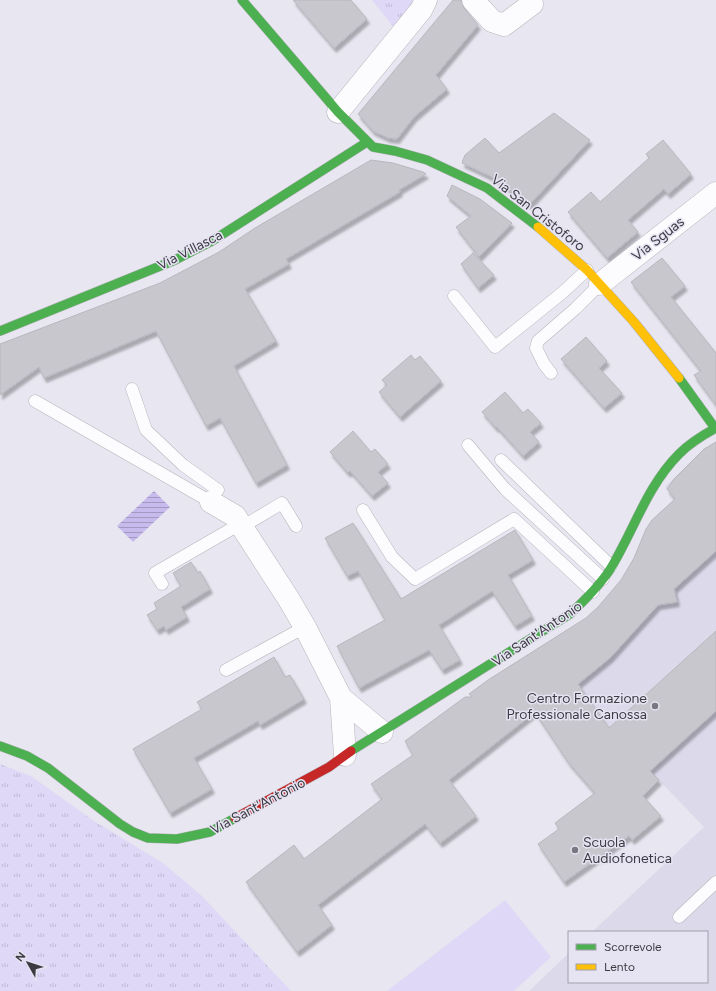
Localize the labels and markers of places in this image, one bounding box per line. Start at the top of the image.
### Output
place label: Centro Formazione Professionale Canossa [506,690,647,723]
marker: Centro Formazione Professionale Canossa [650,701,660,711]
place label: Scuola Audiofonetica [583,834,672,867]
marker: Scuola Audiofonetica [570,845,580,855]

